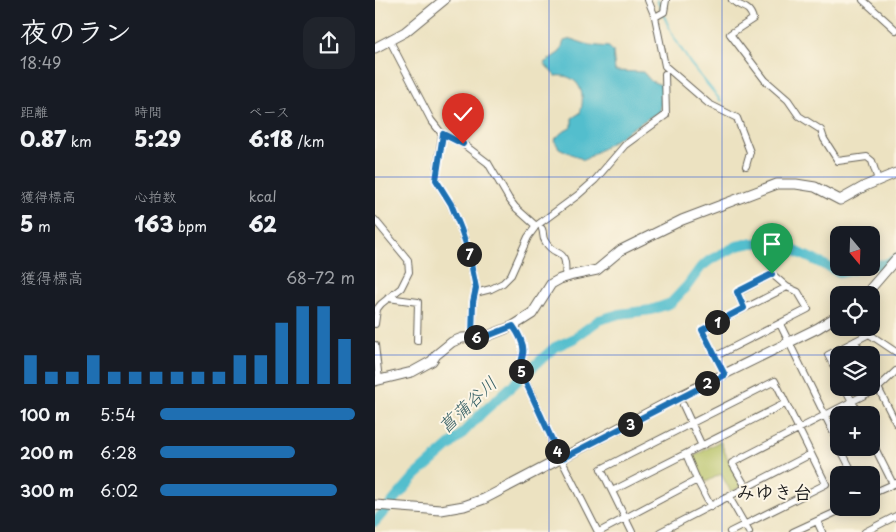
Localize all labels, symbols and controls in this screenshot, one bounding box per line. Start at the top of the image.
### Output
text: 夜のラン [20,9,132,52]
button: share [303,17,355,69]
text: 18:49 [20,50,61,74]
pin [442,93,484,144]
icon: check [449,100,477,128]
text: 距離 [20,101,48,122]
text: 時間 [134,101,162,122]
text: ペース [249,101,290,122]
text: 0.87 [20,122,66,154]
text: 5:29 [134,122,181,154]
text: 6:18 [249,122,293,154]
text: km [66,131,92,152]
text: /km [293,131,324,152]
text: 獲得標高 [20,186,76,207]
text: 心拍数 [134,186,176,207]
text: kcal [249,186,277,207]
text: 5 [20,207,33,239]
text: 163 [134,207,173,239]
text: 62 [249,207,277,239]
text: m [33,216,51,237]
text: bpm [173,216,207,237]
pin [751,223,793,274]
north arrow [830,226,880,276]
map controls [830,226,880,516]
icon: arrive [758,230,786,258]
pin: 7 [457,242,481,266]
text: 7 [465,244,474,265]
text: 獲得標高 [20,265,84,289]
text: 68–72 m [286,265,355,289]
button: locate [830,286,880,336]
pin: 1 [705,310,729,334]
text: 1 [714,312,721,333]
pin: 6 [463,324,489,350]
text: 6 [472,327,481,348]
button: layers [830,346,880,396]
pin: 5 [509,358,533,384]
text: 5 [517,361,526,382]
water label: 菖蒲谷川 [431,369,503,438]
pin: 2 [695,370,719,396]
text: 2 [703,373,712,394]
text: 100 m [20,402,70,426]
text: 5:54 [100,402,136,426]
button: + [830,406,880,456]
pin: 3 [617,412,643,436]
text: 3 [626,414,635,435]
pin: 4 [545,438,569,464]
text: 200 m [20,440,74,464]
text: 6:28 [100,440,137,464]
text: 4 [553,441,562,462]
button: − [830,466,880,516]
district label: みゆき台 [736,477,812,505]
text: 300 m [20,478,74,502]
text: 6:02 [100,478,138,502]

